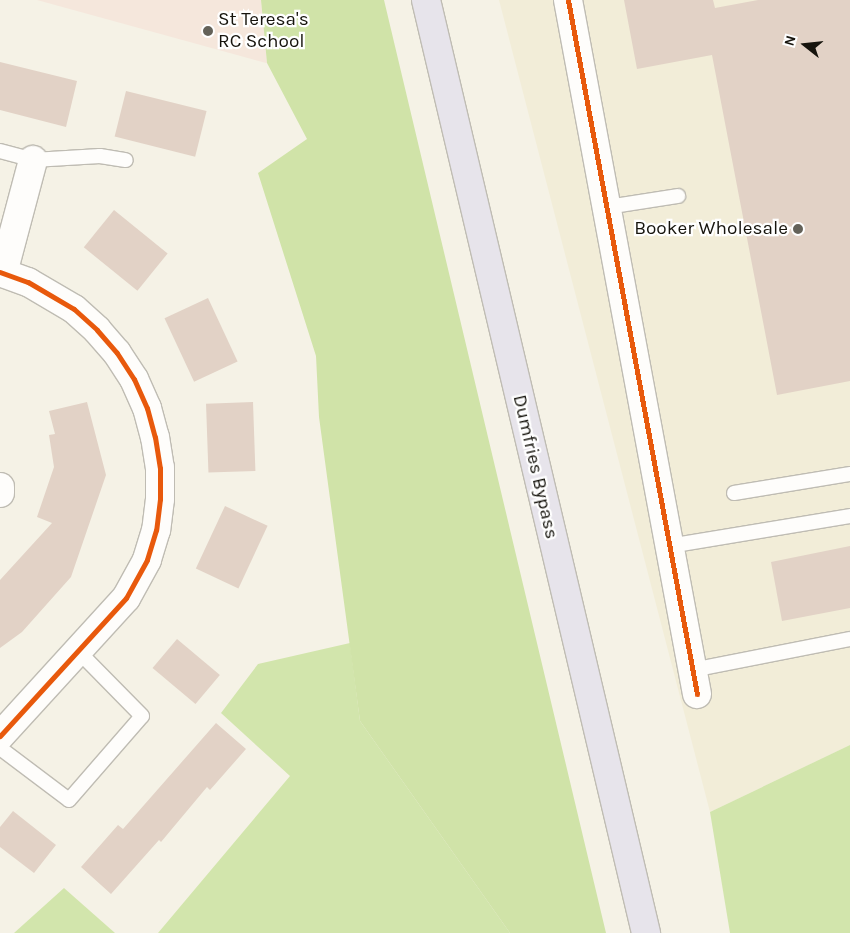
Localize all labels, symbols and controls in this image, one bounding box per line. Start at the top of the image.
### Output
place label: St Teresa's RC School [218,9,309,53]
north arrow [780,20,830,70]
marker: St Teresa's RC School [202,25,214,37]
text: N [781,34,800,48]
place label: Booker Wholesale [634,218,788,240]
marker: Booker Wholesale [792,223,804,235]
street label: Dumfries Bypass [507,393,563,541]

